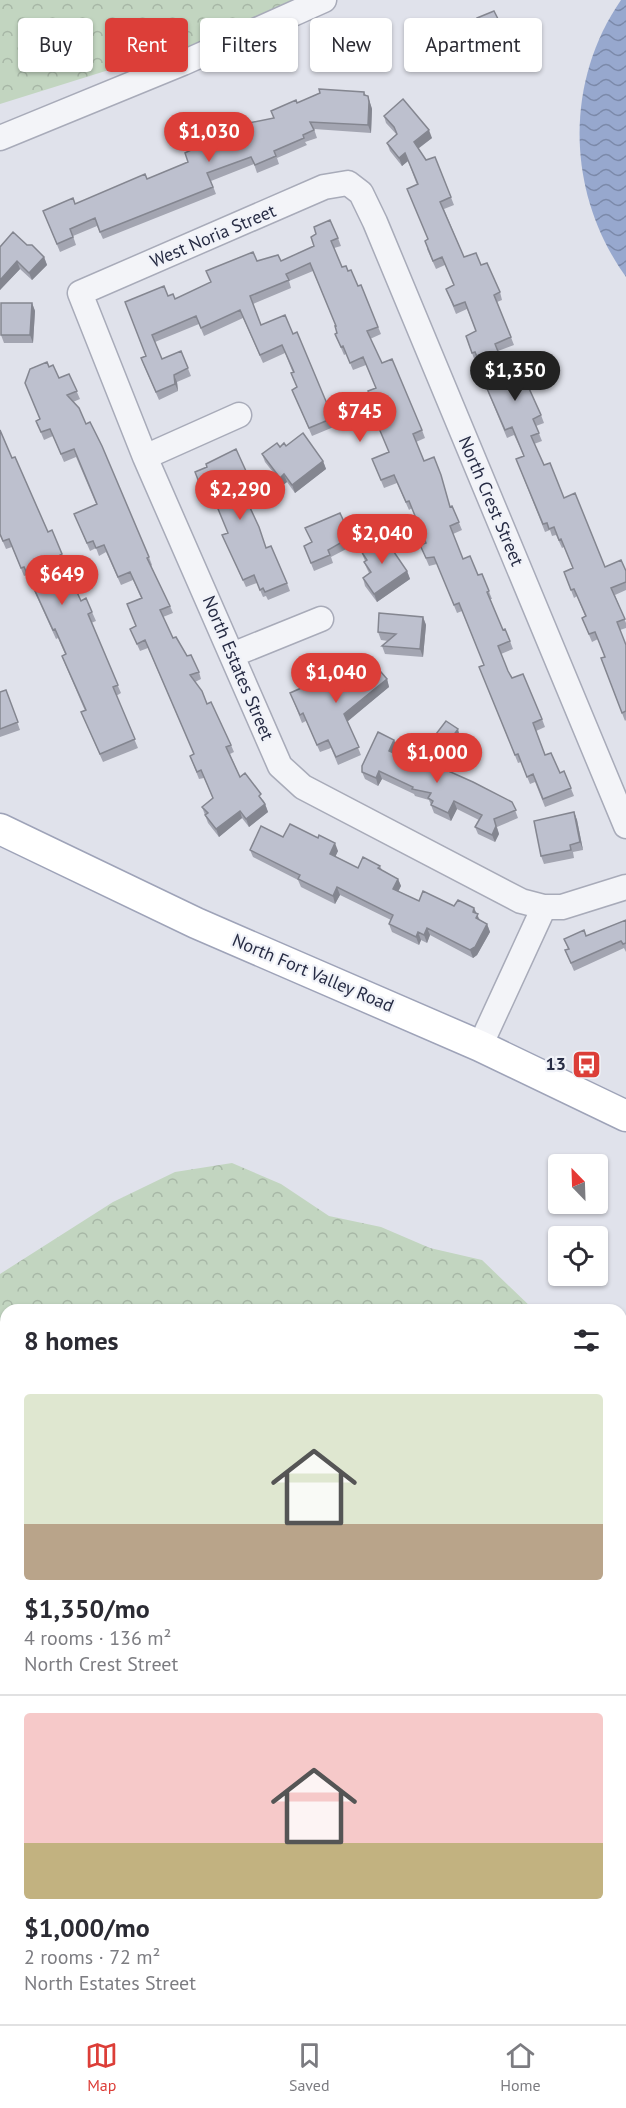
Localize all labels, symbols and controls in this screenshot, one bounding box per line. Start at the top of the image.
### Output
chip: Buy [18,18,93,72]
chip: Rent [105,18,188,72]
chip: Filters [200,18,298,72]
chip: New [310,18,392,72]
chip: Apartment [404,18,542,72]
pin: $1,030 [160,112,258,163]
text: $1,030 [178,118,240,144]
street label: West Noria Street [147,199,279,272]
pin: $1,350 [466,351,564,402]
text: $1,350 [484,357,546,383]
pin: $745 [324,392,396,443]
text: $745 [337,398,383,424]
street label: North Crest Street [454,432,529,569]
pin: $2,290 [191,470,289,521]
text: $2,290 [209,476,271,502]
pin: $2,040 [333,514,431,565]
text: $2,040 [351,520,413,546]
pin: $649 [26,555,98,606]
text: $649 [39,561,85,587]
street label: North Estates Street [198,592,279,744]
pin: $1,040 [287,653,385,704]
text: $1,040 [305,659,367,685]
pin: $1,000 [388,733,486,784]
text: $1,000 [406,739,468,765]
street label: North Fort Valley Road [229,928,397,1017]
bus stop icon: 13 [571,1048,603,1080]
place label: 13 [546,1052,566,1075]
north arrow [548,1154,608,1214]
map controls [548,1154,608,1286]
button: locate [548,1226,608,1286]
text: 8 homes [24,1324,119,1357]
icon: filters [570,1324,603,1357]
icon: home [260,1433,368,1541]
text: $1,350/mo [24,1592,150,1625]
text: 4 rooms · 136 m² [24,1625,171,1651]
text: North Crest Street [24,1651,178,1677]
icon: home [260,1752,368,1860]
text: $1,000/mo [24,1911,150,1944]
text: 2 rooms · 72 m² [24,1944,160,1970]
text: North Estates Street [24,1970,196,1996]
tab: Map [85,2039,118,2095]
tab: Saved [289,2039,330,2095]
tab: Home [500,2039,541,2095]

